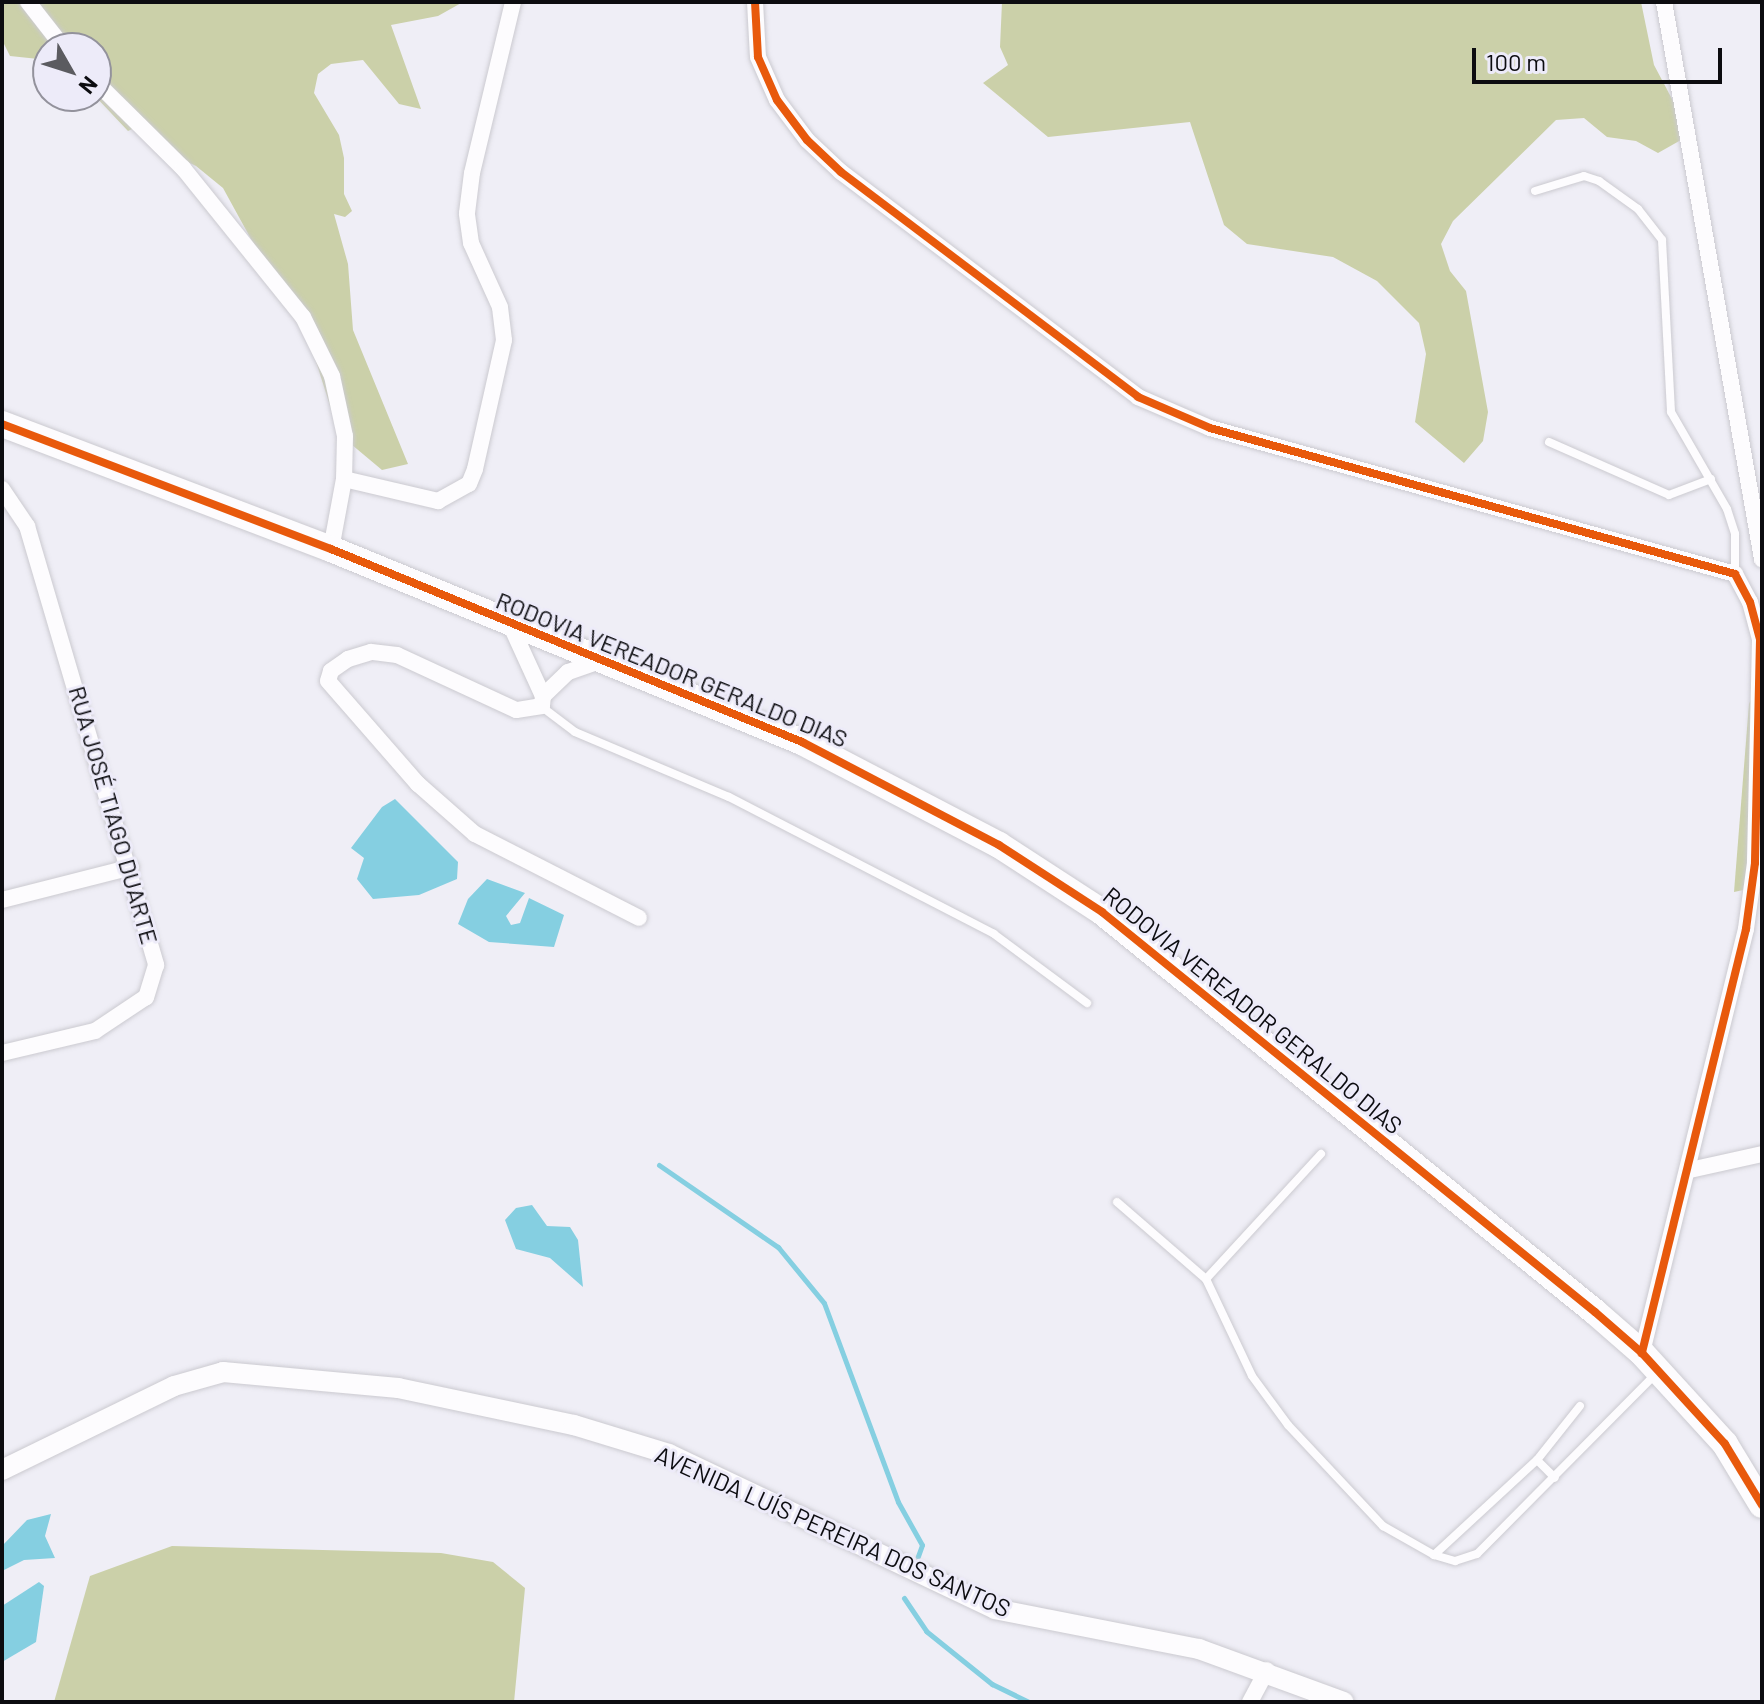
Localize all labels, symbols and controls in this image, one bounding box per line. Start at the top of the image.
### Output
north arrow [32,32,112,112]
scale bar [1476,32,1726,82]
text: 100 m [1486,47,1546,76]
text: N [74,72,104,100]
street label: RODOVIA VEREADOR GERALDO DIAS [492,585,852,753]
street label: RUA JOSÉ TIAGO DUARTE [63,683,165,947]
street label: RODOVIA VEREADOR GERALDO DIAS [1098,880,1408,1140]
street label: AVENIDA LUÍS PEREIRA DOS SANTOS [651,1439,1015,1623]

